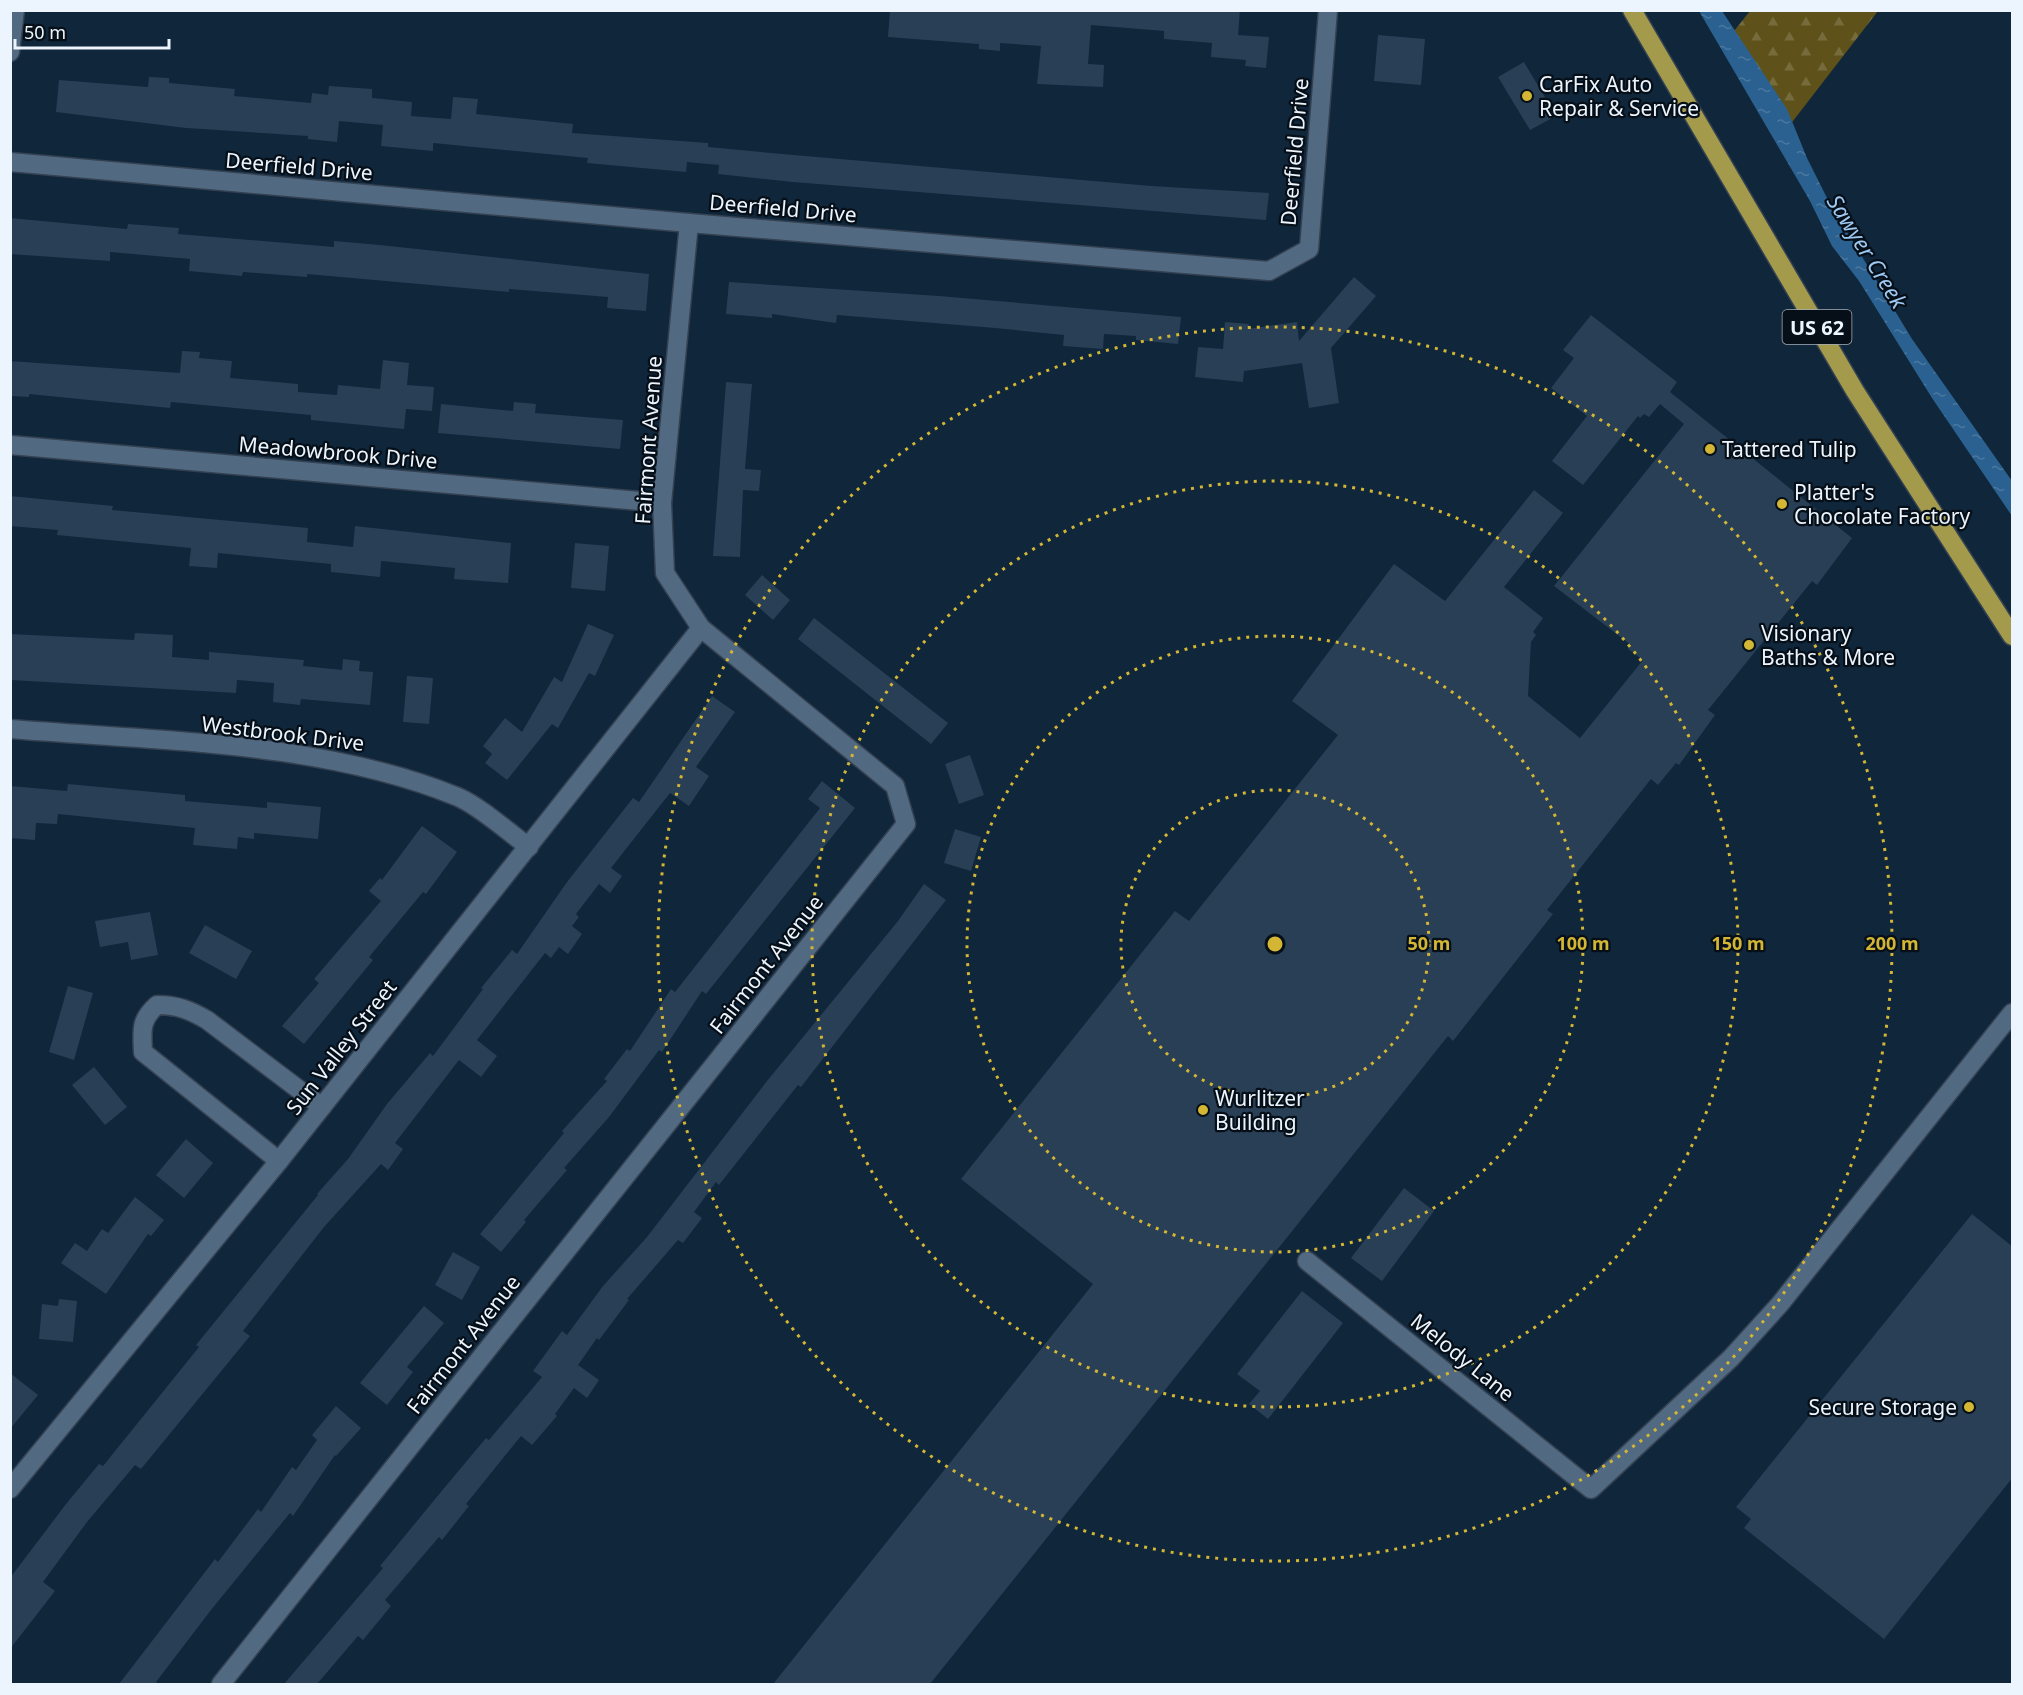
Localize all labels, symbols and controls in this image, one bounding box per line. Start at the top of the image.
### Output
scale bar [15,12,170,50]
text: 50 m [24,20,66,44]
place label: CarFix Auto Repair & Service [1539,70,1699,122]
street label: Deerfield Drive [1274,77,1314,227]
marker: CarFix Auto Repair & Service [1520,89,1534,103]
street label: Deerfield Drive [224,146,374,186]
street label: Deerfield Drive [708,188,858,228]
water label: Sawyer Creek [1821,188,1916,315]
road number: US 62 [1782,310,1852,344]
street label: Fairmont Avenue [628,355,668,525]
street label: Meadowbrook Drive [237,429,439,475]
place label: Tattered Tulip [1722,435,1857,463]
marker: Tattered Tulip [1703,442,1717,456]
place label: Platter's Chocolate Factory [1794,478,1971,530]
marker: Platter's Chocolate Factory [1775,497,1789,511]
place label: Visionary Baths & More [1761,619,1895,671]
marker: Visionary Baths & More [1742,638,1756,652]
street label: Westbrook Drive [200,709,366,757]
street label: Fairmont Avenue [703,889,829,1039]
text: 50 m [1408,931,1450,955]
text: 100 m [1556,931,1610,955]
text: 150 m [1711,931,1765,955]
text: 200 m [1865,931,1919,955]
centre of rings [1265,934,1285,954]
street label: Sun Valley Street [279,973,403,1120]
place label: Wurlitzer Building [1215,1084,1305,1136]
marker: Wurlitzer Building [1196,1103,1210,1117]
street label: Fairmont Avenue [400,1269,526,1419]
street label: Melody Lane [1405,1307,1521,1407]
place label: Secure Storage [1808,1393,1957,1421]
marker: Secure Storage [1962,1400,1976,1414]

